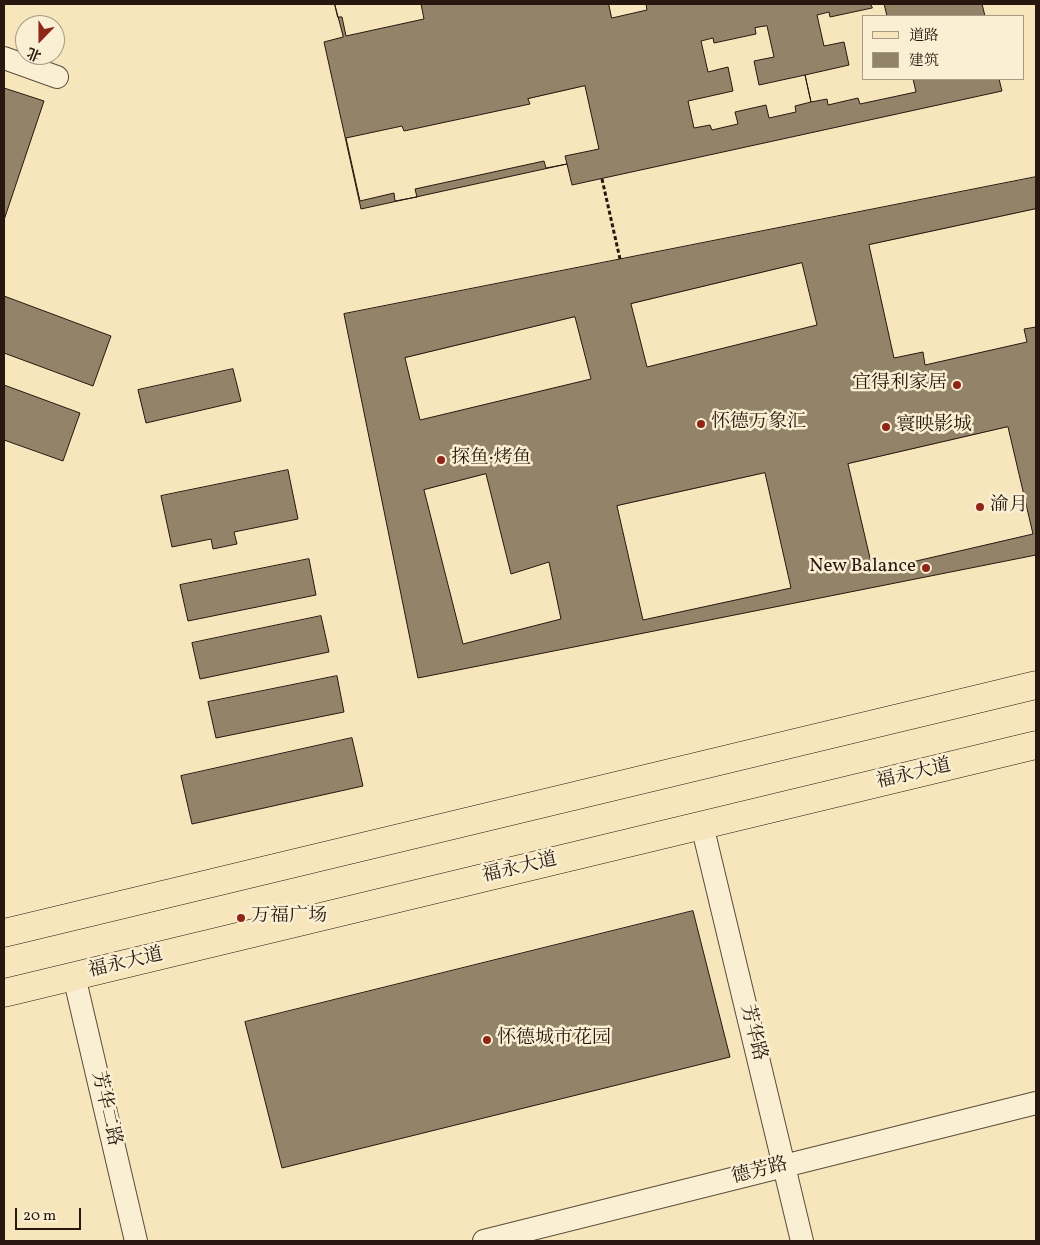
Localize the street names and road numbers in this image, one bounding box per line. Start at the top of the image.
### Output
street label: 福永大道 [874,755,954,795]
street label: 福永大道 [480,849,560,889]
street label: 福永大道 [86,944,166,984]
street label: 芳华路 [734,1003,770,1063]
street label: 芳华二路 [85,1069,125,1149]
street label: 德芳路 [730,1154,790,1190]

